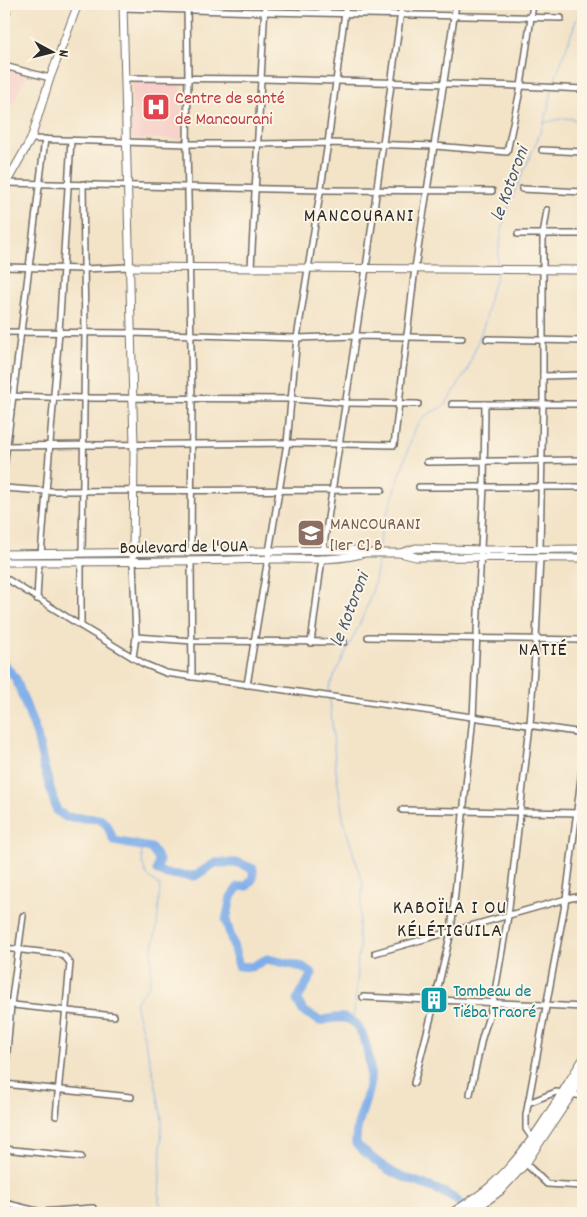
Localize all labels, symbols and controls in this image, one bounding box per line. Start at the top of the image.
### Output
north arrow [28,28,78,78]
text: N [53,49,73,58]
place label: Centre de santé de Mancourani [175,87,285,133]
hospital icon: Centre de santé de Mancourani [141,92,171,122]
water label: le Kotoroni [485,140,538,225]
district label: MANCOURANI [304,203,414,231]
place label: MANCOURANI [1er C] B [330,513,421,559]
school or university icon: MANCOURANI [1er C] B [296,518,326,548]
street label: Boulevard de l'OUA [119,535,249,562]
water label: le Kotoroni [325,566,379,651]
district label: NATIÉ [518,637,568,665]
district label: KABOÏLA I OU KÉLÉTIGUILA [393,895,507,946]
place label: Tombeau de Tiéba Traoré [453,980,537,1026]
building icon: Tombeau de Tiéba Traoré [419,985,449,1015]

